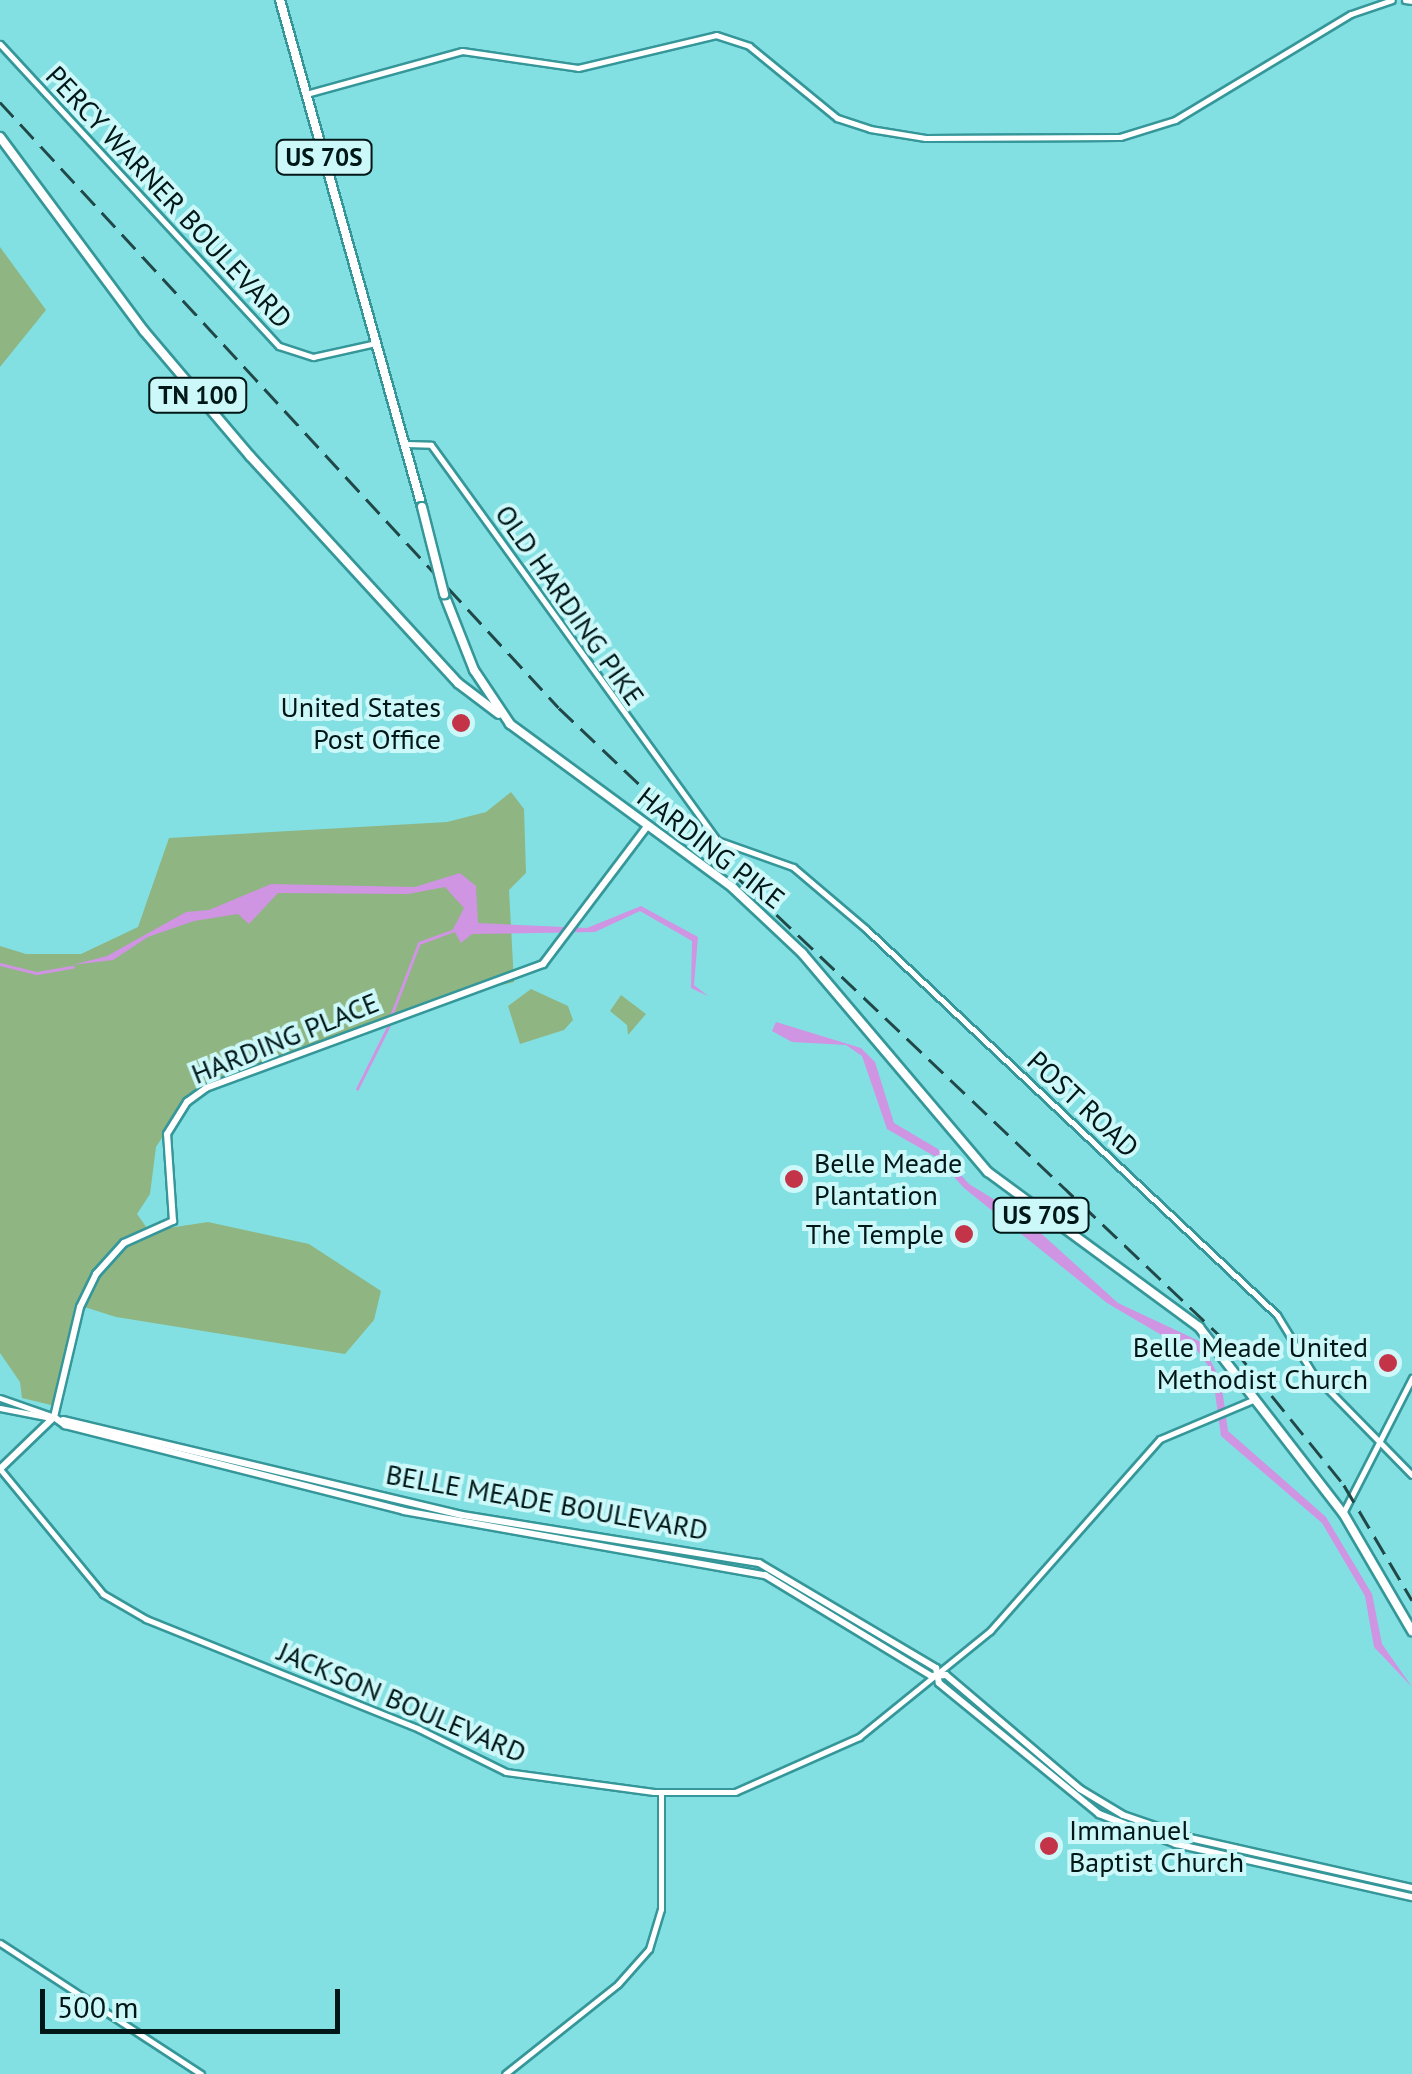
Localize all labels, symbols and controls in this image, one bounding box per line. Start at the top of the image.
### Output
street label: PERCY WARNER BOULEVARD [38,59,300,335]
road number: US 70S [274,137,374,177]
road number: TN 100 [148,375,248,415]
street label: OLD HARDING PIKE [488,498,652,712]
place label: United States Post Office [281,690,441,756]
marker: United States Post Office [450,712,472,734]
street label: HARDING PIKE [631,780,791,916]
street label: HARDING PLACE [187,985,383,1091]
street label: POST ROAD [1020,1044,1146,1164]
place label: Belle Meade Plantation [814,1146,962,1212]
marker: Belle Meade Plantation [783,1168,805,1190]
road number: US 70S [991,1195,1091,1235]
place label: The Temple [805,1217,944,1251]
marker: The Temple [953,1223,975,1245]
place label: Belle Meade United Methodist Church [1133,1330,1368,1396]
marker: Belle Meade United Methodist Church [1377,1352,1399,1374]
street label: BELLE MEADE BOULEVARD [383,1457,711,1547]
street label: JACKSON BOULEVARD [273,1634,531,1770]
place label: Immanuel Baptist Church [1069,1813,1244,1879]
marker: Immanuel Baptist Church [1038,1835,1060,1857]
scale bar [45,1969,345,2031]
text: 500 m [57,1987,138,2026]

